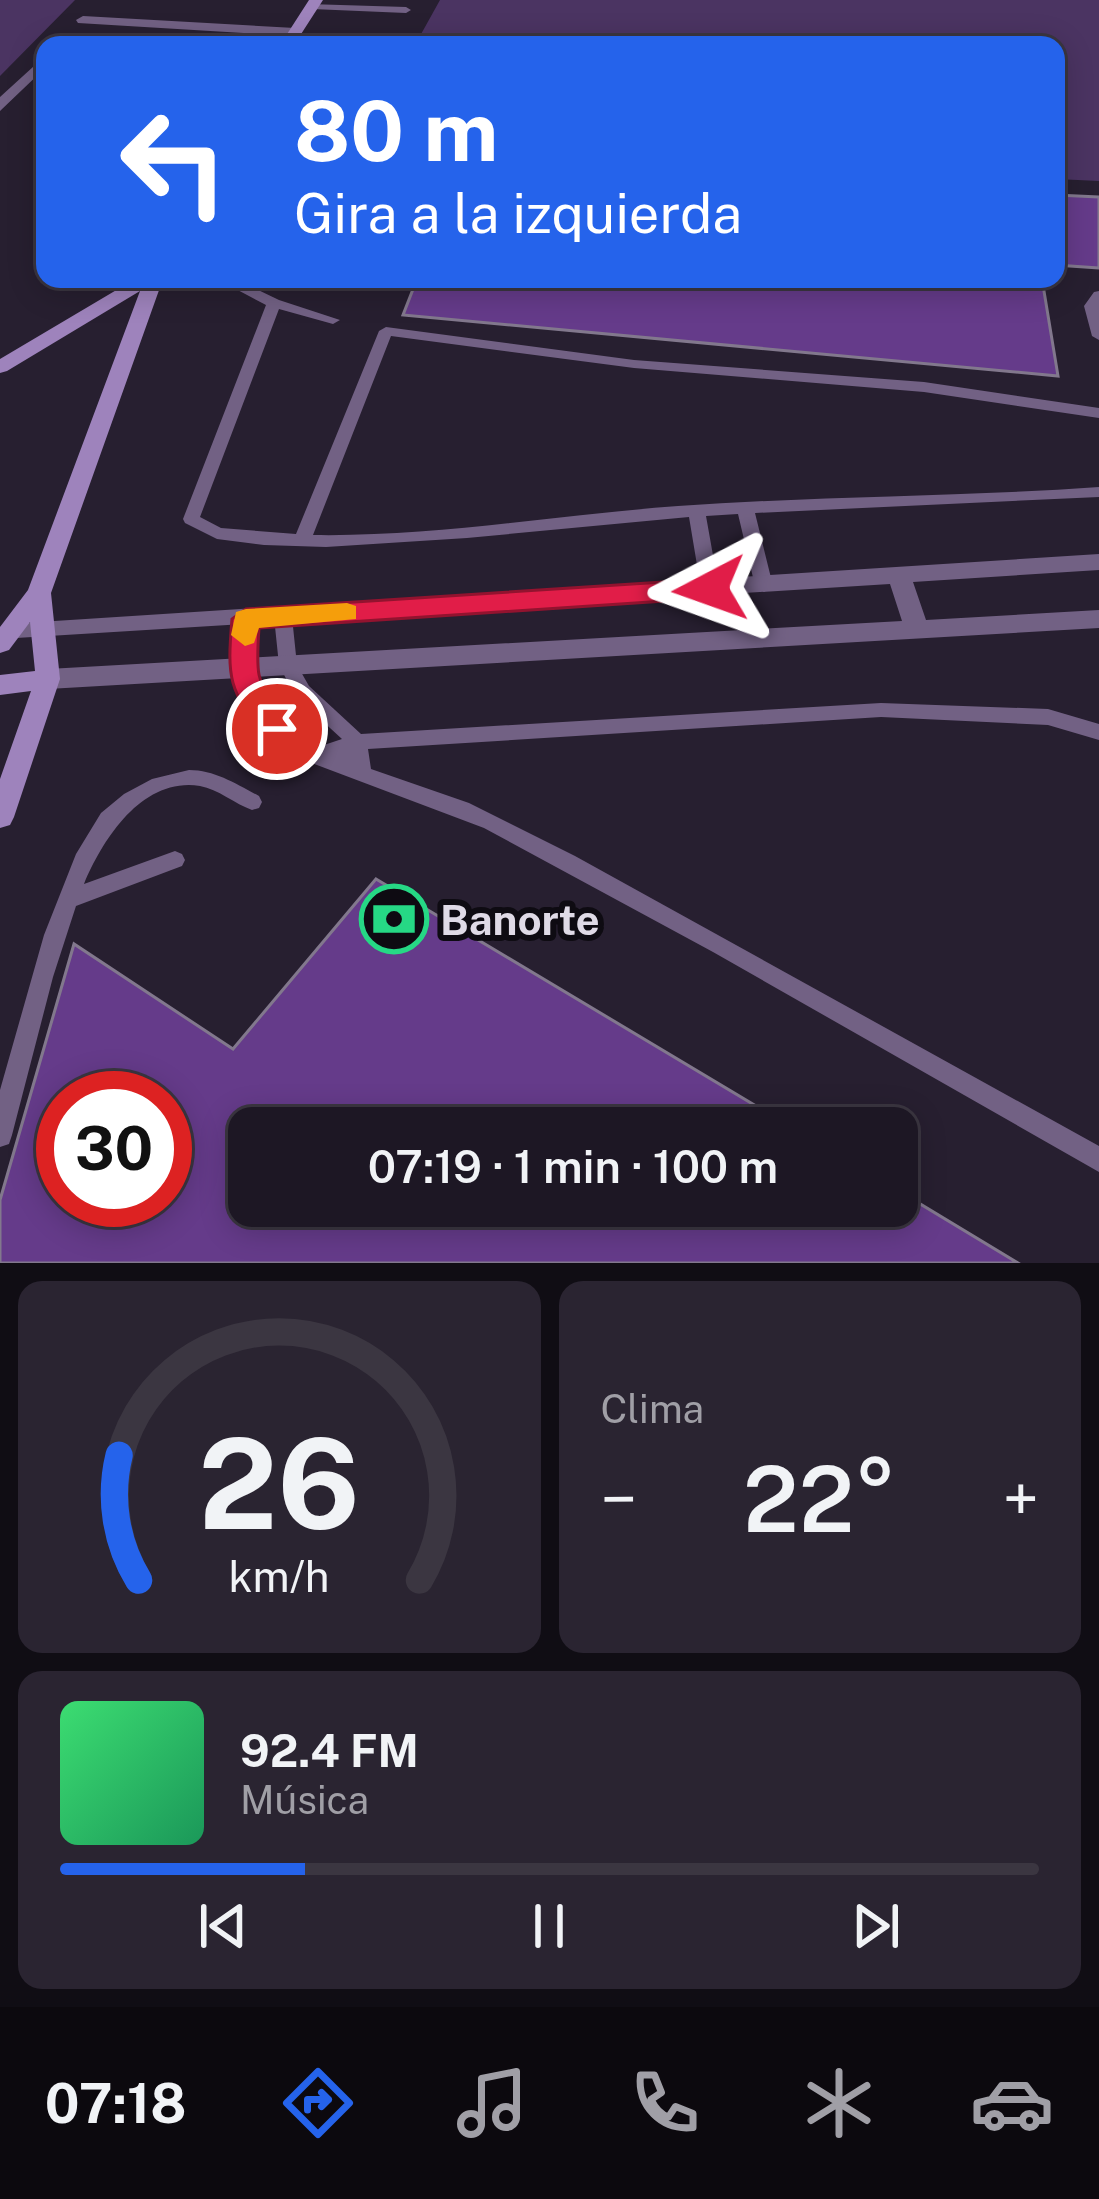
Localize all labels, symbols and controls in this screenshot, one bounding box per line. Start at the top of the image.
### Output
text: 80 m [294,81,498,180]
icon: left [96,84,252,240]
text: Gira a la izquierda [294,182,742,245]
position arrow [647,526,773,652]
pin [226,678,328,780]
icon: arrive [244,696,310,762]
bank icon: Banorte [359,884,429,954]
place label: Banorte [440,895,600,944]
speed limit sign: 30 [36,1071,192,1227]
text: 07:19 · 1 min · 100 m [368,1140,778,1193]
text: Clima [601,1386,704,1432]
text: 26 [198,1410,360,1557]
text: 22° [743,1446,896,1552]
text: − [601,1460,637,1538]
text: + [1002,1460,1039,1538]
text: km/h [229,1551,330,1602]
text: 92.4 FM [240,1724,419,1777]
text: Música [240,1777,369,1823]
icon: previous [190,1893,256,1959]
icon: pause [516,1893,582,1959]
icon: next [843,1893,909,1959]
icon: directions [276,2061,360,2145]
icon: music [450,2061,534,2145]
icon: phone [623,2061,707,2145]
icon: climate [797,2061,881,2145]
icon: car [970,2061,1054,2145]
text: 07:18 [45,2072,186,2135]

